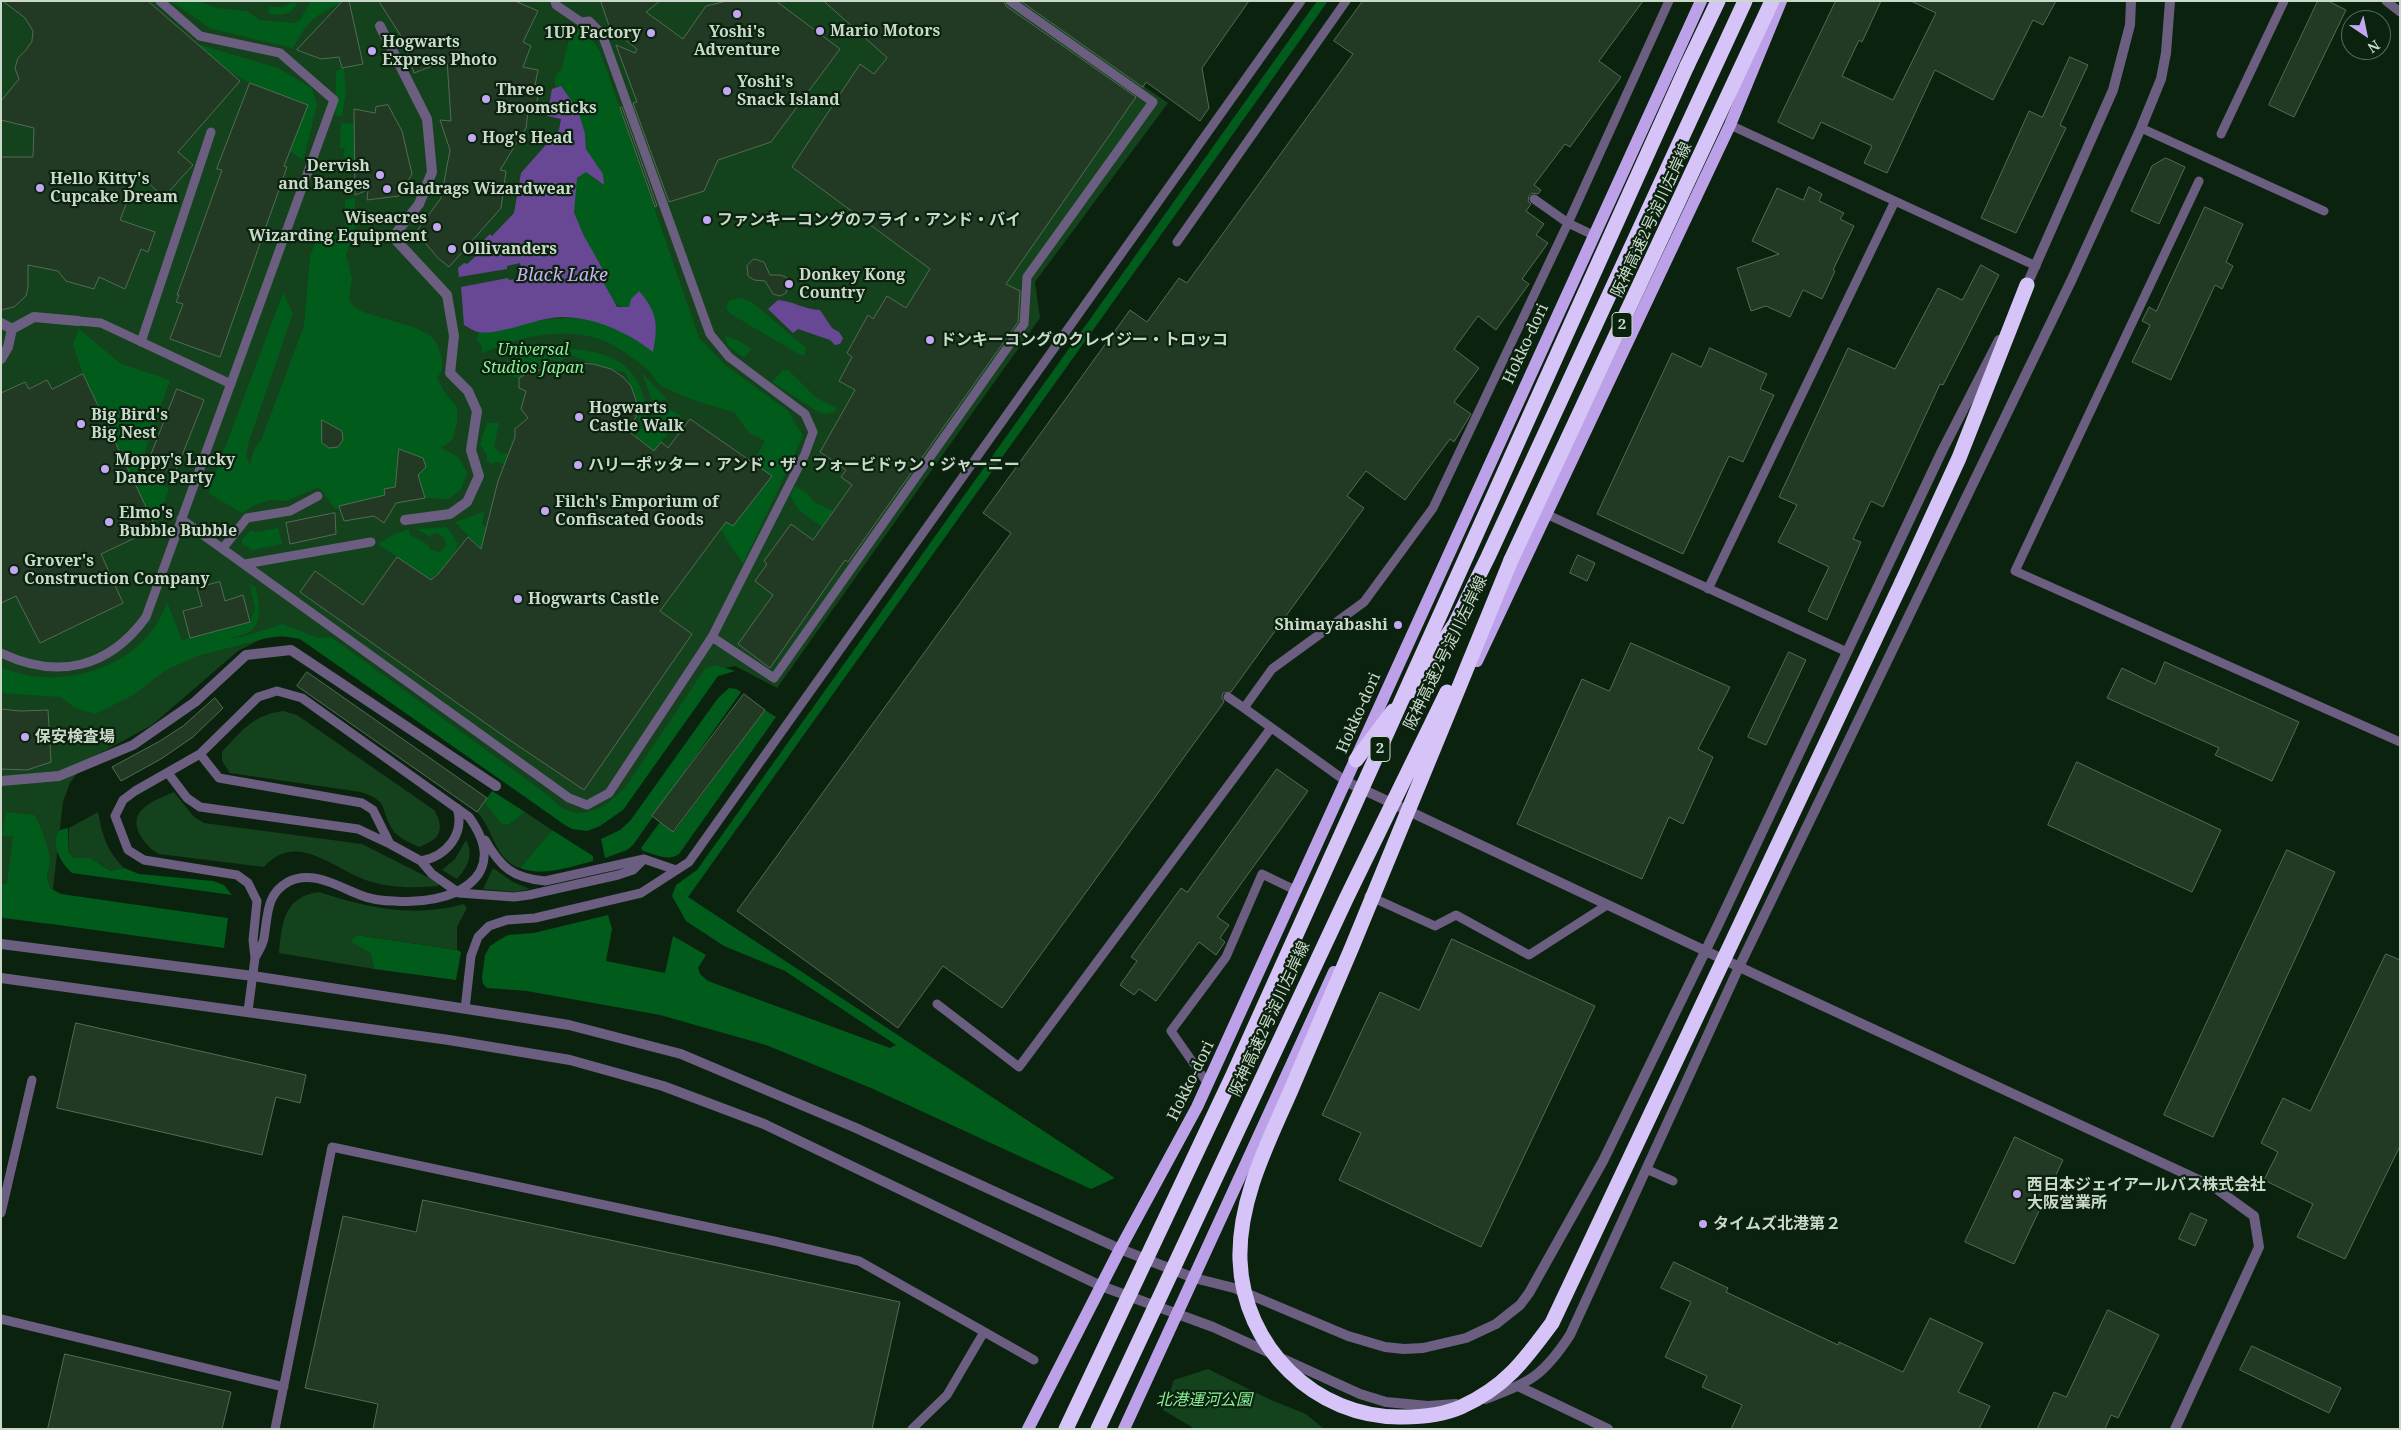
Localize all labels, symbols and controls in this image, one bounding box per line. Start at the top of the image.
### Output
marker: Yoshi's Adventure [731,8,743,20]
north arrow [2341,10,2391,60]
place label: Mario Motors [830,21,940,41]
place label: Yoshi's Adventure [694,22,780,60]
place label: 1UP Factory [544,23,641,43]
marker: Mario Motors [814,25,826,37]
marker: 1UP Factory [645,27,657,39]
place label: Hogwarts Express Photo [382,32,497,70]
text: N [2364,36,2384,58]
marker: Hogwarts Express Photo [366,45,378,57]
place label: Yoshi's Snack Island [737,72,840,110]
place label: Three Broomsticks [496,80,597,118]
marker: Yoshi's Snack Island [721,85,733,97]
marker: Three Broomsticks [480,93,492,105]
place label: Hog's Head [482,128,573,148]
marker: Hog's Head [466,132,478,144]
street label: 阪神高速2号淀川左岸線 [1608,139,1696,301]
place label: Dervish and Banges [278,156,370,194]
place label: Hello Kitty's Cupcake Dream [50,169,178,207]
marker: Dervish and Banges [374,169,386,181]
place label: Gladrags Wizardwear [397,179,574,199]
marker: Hello Kitty's Cupcake Dream [34,182,46,194]
marker: Gladrags Wizardwear [381,183,393,195]
place label: Wiseacres Wizarding Equipment [249,208,427,246]
place label: ファンキーコングのフライ・アンド・バイ [717,210,1021,230]
marker: ファンキーコングのフライ・アンド・バイ [701,214,713,226]
marker: Wiseacres Wizarding Equipment [431,221,443,233]
place label: Ollivanders [462,239,557,259]
marker: Ollivanders [446,243,458,255]
water label: Black Lake [516,265,608,287]
place label: Donkey Kong Country [799,265,905,303]
marker: Donkey Kong Country [783,278,795,290]
street label: Hokko-dori [1499,301,1553,387]
road number: 2 [1612,312,1632,338]
place label: ドンキーコングのクレイジー・トロッコ [940,330,1228,350]
marker: ドンキーコングのクレイジー・トロッコ [924,334,936,346]
park label: Universal Studios Japan [482,340,584,378]
place label: Hogwarts Castle Walk [589,398,684,436]
place label: Big Bird's Big Nest [91,405,168,443]
marker: Hogwarts Castle Walk [573,411,585,423]
marker: Big Bird's Big Nest [75,418,87,430]
place label: Moppy's Lucky Dance Party [115,450,235,488]
place label: ハリーポッター・アンド・ザ・フォービドゥン・ジャーニー [588,455,1020,475]
marker: ハリーポッター・アンド・ザ・フォービドゥン・ジャーニー [572,459,584,471]
marker: Moppy's Lucky Dance Party [99,463,111,475]
place label: Filch's Emporium of Confiscated Goods [555,492,718,530]
place label: Elmo's Bubble Bubble [119,503,237,541]
marker: Filch's Emporium of Confiscated Goods [539,505,551,517]
marker: Elmo's Bubble Bubble [103,516,115,528]
place label: Grover's Construction Company [24,551,209,589]
marker: Grover's Construction Company [8,564,20,576]
street label: 阪神高速2号淀川左岸線 [1400,573,1492,733]
place label: Hogwarts Castle [528,589,659,609]
marker: Hogwarts Castle [512,593,524,605]
place label: Shimayabashi [1275,615,1388,635]
marker: Shimayabashi [1392,619,1404,631]
street label: Hokko-dori [1333,670,1385,756]
place label: 保安検査場 [35,727,115,747]
marker: 保安検査場 [19,731,31,743]
road number: 2 [1370,736,1390,762]
street label: 阪神高速2号淀川左岸線 [1226,938,1314,1100]
street label: Hokko-dori [1163,1038,1219,1124]
place label: 西日本ジェイアールバス株式会社 大阪営業所 [2027,1175,2266,1213]
marker: 西日本ジェイアールバス株式会社 大阪営業所 [2011,1188,2023,1200]
place label: タイムズ北港第２ [1713,1214,1841,1234]
marker: タイムズ北港第２ [1697,1218,1709,1230]
park label: 北港運河公園 [1156,1390,1252,1410]

